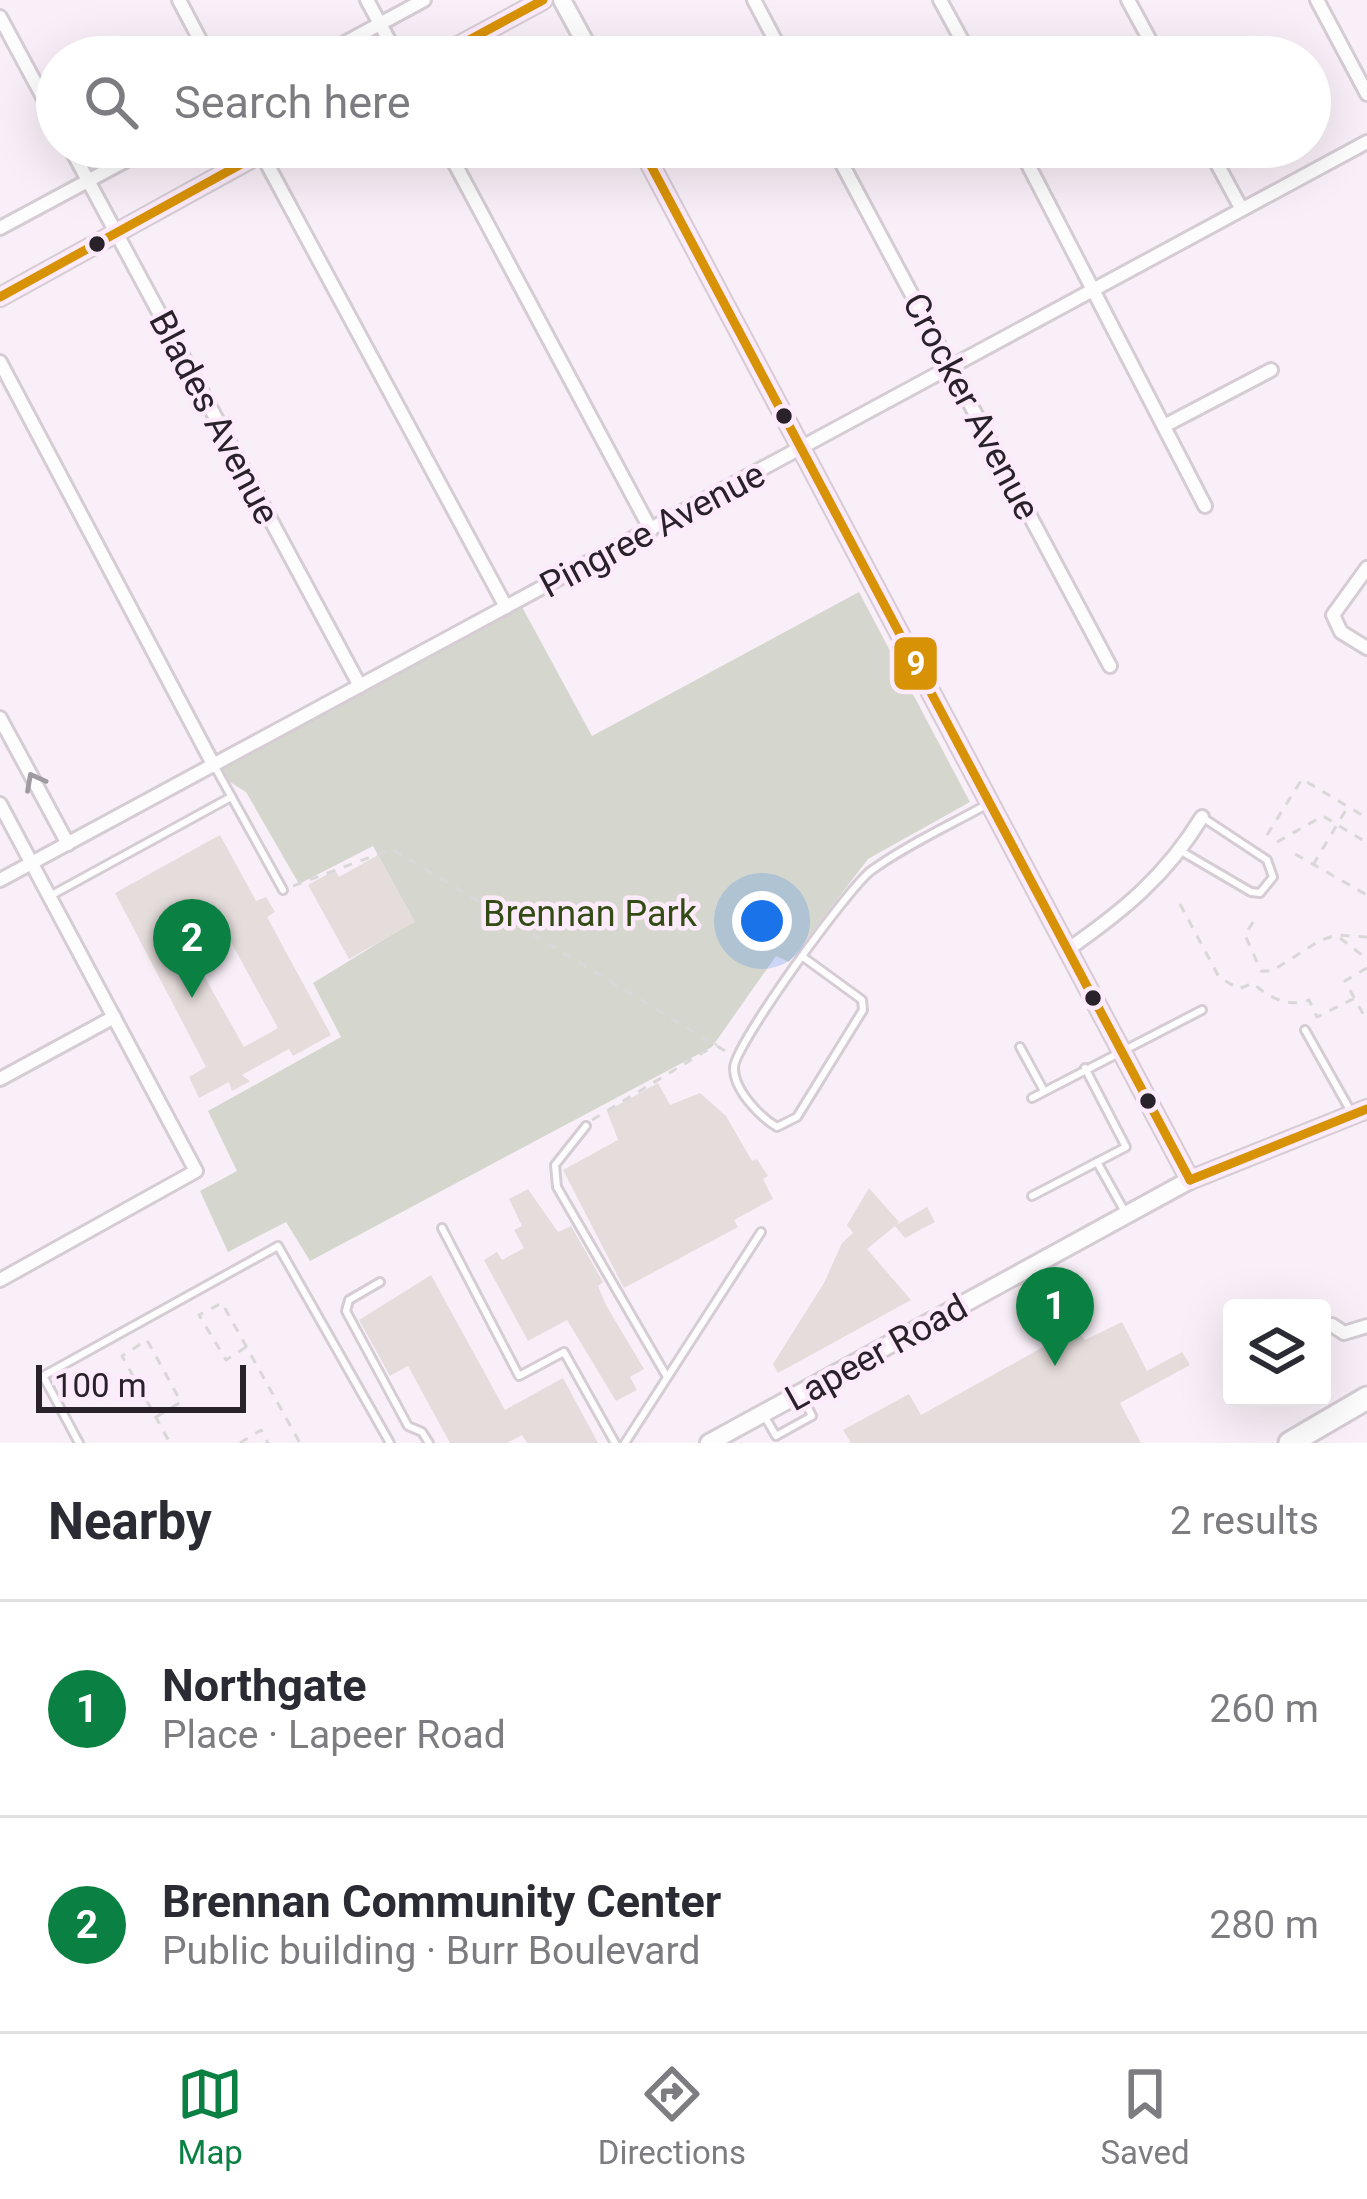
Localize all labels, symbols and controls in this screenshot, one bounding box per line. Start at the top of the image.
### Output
search box [36,36,1331,168]
icon: search [78,69,144,135]
text: Search here [174,76,411,129]
unlabelled marker [86,233,108,255]
street label: Crocker Avenue [894,286,1048,527]
street label: Blades Avenue [140,304,288,531]
unlabelled marker [773,405,795,427]
street label: Pingree Avenue [533,453,772,607]
line badge: 9 [892,635,939,692]
text: 9 [907,644,925,683]
one-way arrow [25,773,48,794]
your location [732,891,792,951]
park label: Brennan Park [483,893,698,935]
pin: 2 [153,899,231,998]
unlabelled marker [1082,987,1104,1009]
unlabelled marker [1137,1090,1159,1112]
pin: 1 [1016,1267,1094,1366]
street label: Lapeer Road [778,1286,975,1420]
map controls [1223,1299,1331,1407]
button: layers [1223,1299,1331,1407]
scale bar [36,1359,246,1412]
text: 100 m [54,1366,147,1405]
text: Nearby [48,1492,212,1551]
text: 2 results [1170,1498,1319,1544]
text: Northgate [162,1659,366,1712]
text: 1 [76,1686,98,1732]
text: 260 m [1209,1686,1319,1732]
text: Place · Lapeer Road [162,1712,506,1758]
text: Brennan Community Center [162,1875,721,1928]
text: 2 [76,1902,98,1948]
text: 280 m [1209,1902,1319,1948]
text: Public building · Burr Boulevard [162,1928,700,1974]
tab: Map [177,2061,243,2172]
tab: Directions [598,2061,746,2172]
tab: Saved [1101,2061,1190,2172]

